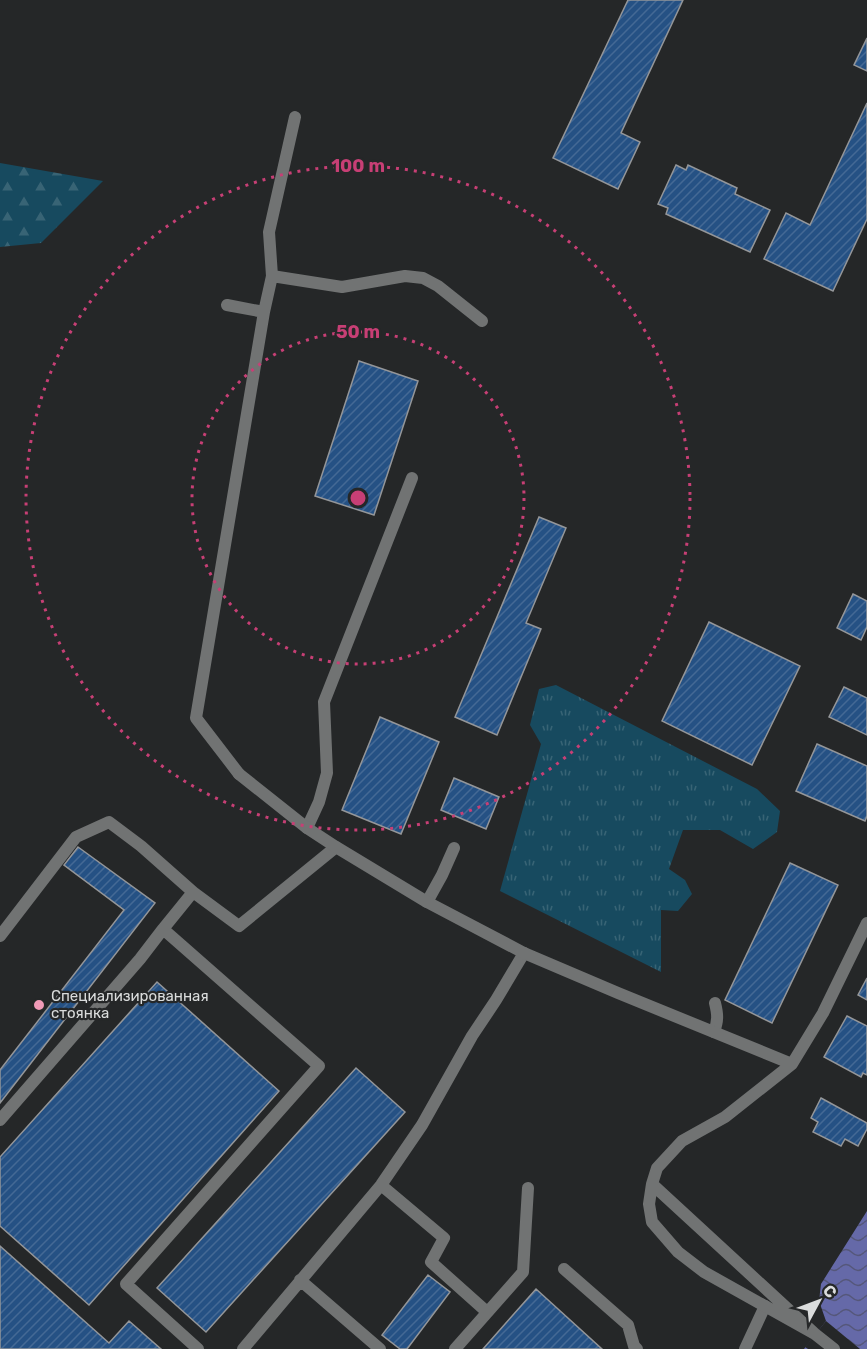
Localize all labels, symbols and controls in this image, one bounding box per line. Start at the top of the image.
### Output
text: 100 m [331,155,385,177]
text: 50 m [336,321,380,343]
centre of rings [348,488,368,508]
place label: Специализированная стоянка [51,987,209,1022]
marker: Специализированная стоянка [32,998,46,1012]
north arrow [789,1271,849,1331]
text: С [819,1281,841,1302]

